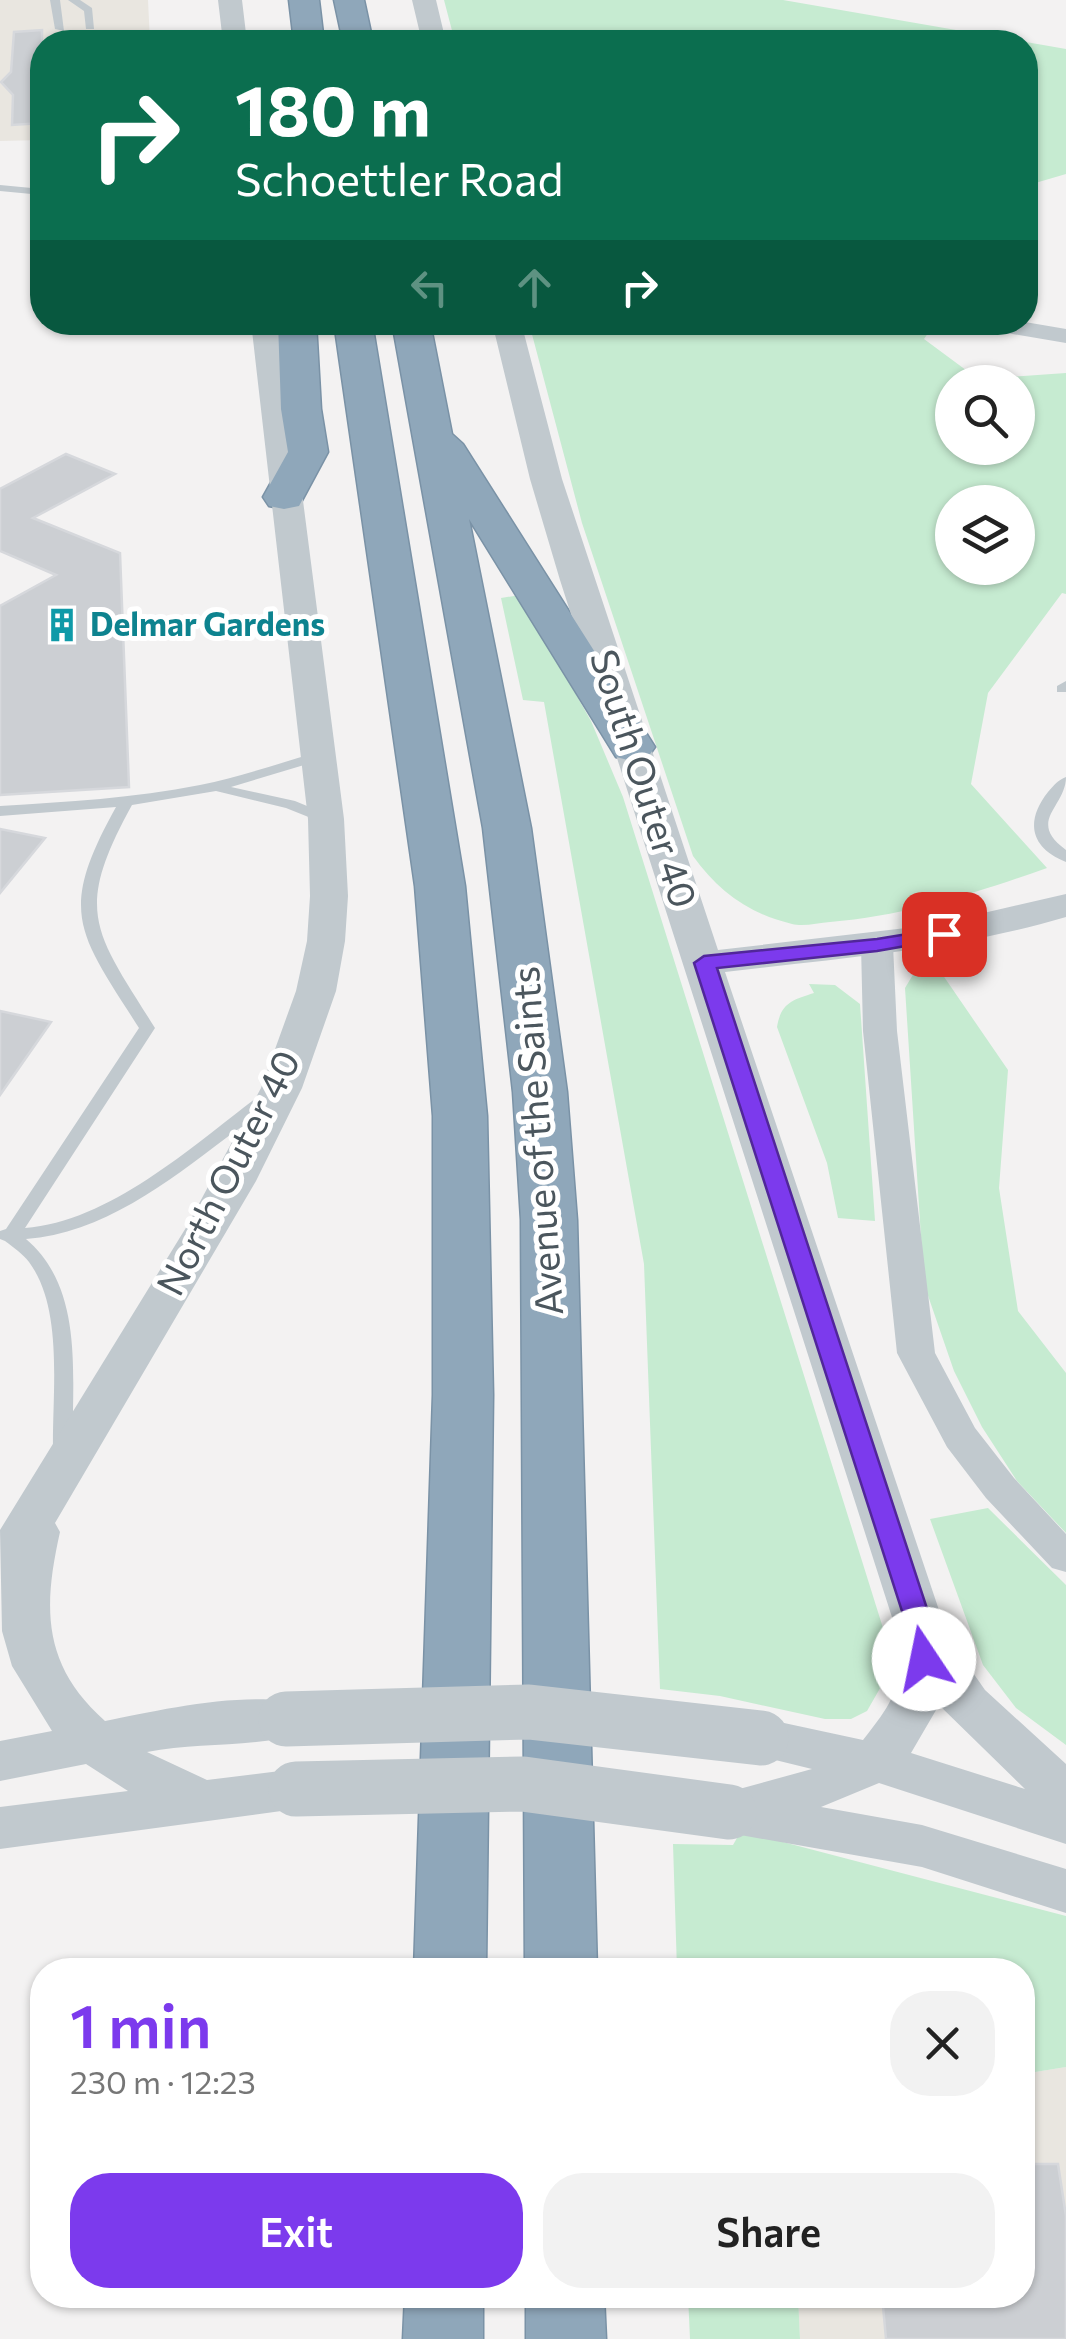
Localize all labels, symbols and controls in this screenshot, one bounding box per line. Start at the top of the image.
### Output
text: 180 m [235,65,431,150]
icon: right [70,70,200,200]
text: Schoettler Road [235,150,563,205]
icon: left [402,260,457,315]
icon: ahead [507,260,562,315]
icon: right [612,260,667,315]
map controls [935,365,1035,585]
button: search [935,365,1035,465]
button: layers [935,485,1035,585]
place label: Delmar Gardens [90,603,325,643]
building icon: Delmar Gardens [43,606,81,644]
street label: South Outer 40 [582,643,709,913]
pin [902,892,987,977]
icon: arrive [917,907,972,962]
street label: Avenue of the Saints [500,965,571,1317]
street label: North Outer 40 [145,1041,309,1302]
position arrow [872,1607,976,1711]
text: 1 min [70,1987,211,2060]
button: close [890,1991,995,2096]
text: 230 m · 12:23 [70,2061,256,2101]
button: Exit [70,2173,523,2288]
button: Share [543,2173,995,2288]

